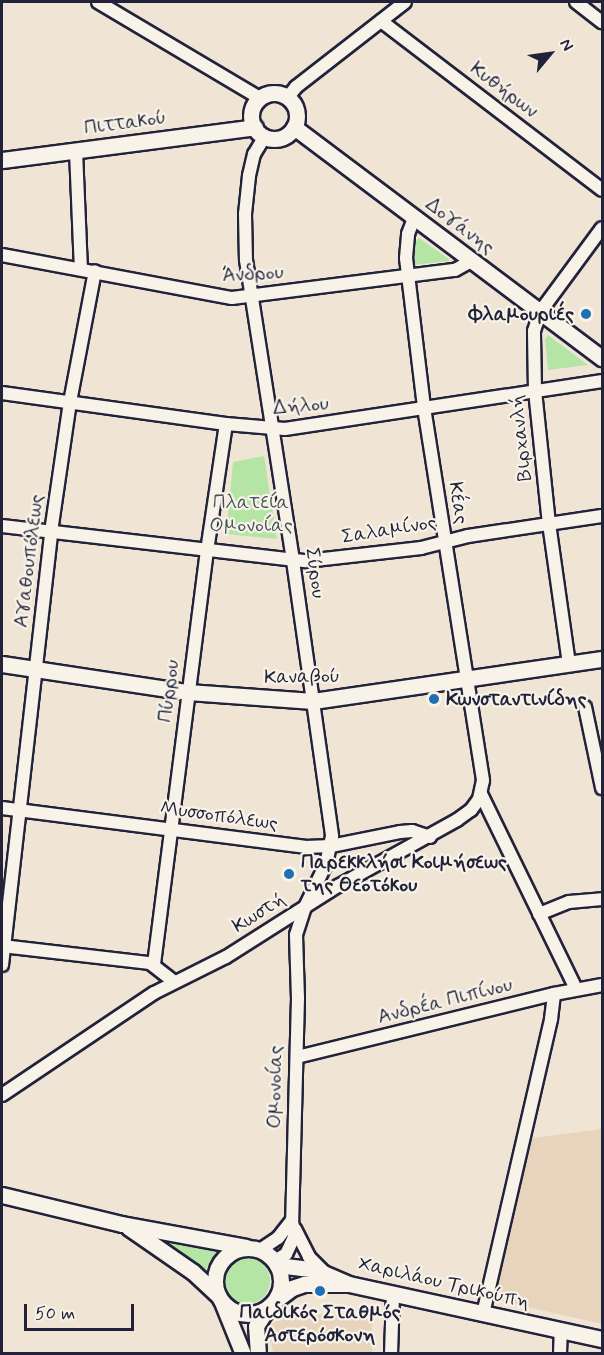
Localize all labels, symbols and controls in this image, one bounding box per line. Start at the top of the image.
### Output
north arrow [520,24,580,84]
text: N [554,35,578,55]
street label: Κυθήρων [465,57,543,123]
street label: Πιττακού [83,105,167,141]
street label: Δογάνης [421,192,499,260]
street label: Άνδρου [222,260,284,288]
place label: Φλαμουριές [469,302,574,326]
marker: Φλαμουριές [579,307,593,321]
street label: Δήλου [272,392,330,420]
street label: Βιρχανλή [505,394,537,482]
street label: Κέας [443,480,473,526]
park label: Πλατεία Ομονοίας [209,490,293,537]
street label: Αγαθουπόλεως [9,493,49,629]
street label: Σαλαμίνος [340,511,438,549]
street label: Σύρου [300,546,330,600]
street label: Πύρρου [153,658,185,724]
street label: Καναβού [264,664,340,690]
place label: Κωνσταντινίδης [446,687,586,711]
marker: Κωνσταντινίδης [427,692,441,706]
street label: Μυσσοπόλεως [159,796,279,836]
place label: Παρεκκλήσι Κοιμήσεως της Θεοτόκου [301,850,507,897]
marker: Παρεκκλήσι Κοιμήσεως της Θεοτόκου [282,867,296,881]
street label: Κωστή [228,887,290,939]
street label: Ανδρέα Πιπίνου [375,973,515,1029]
street label: Ομονοίας [262,1045,288,1129]
street label: Χαριλάου Τρικούπη [356,1252,532,1314]
marker: Παιδικός Σταθμός Αστερόσκονη [313,1284,327,1298]
scale bar [27,1292,136,1330]
place label: Παιδικός Σταθμός Αστερόσκονη [239,1300,401,1347]
text: 50 m [35,1302,75,1326]

